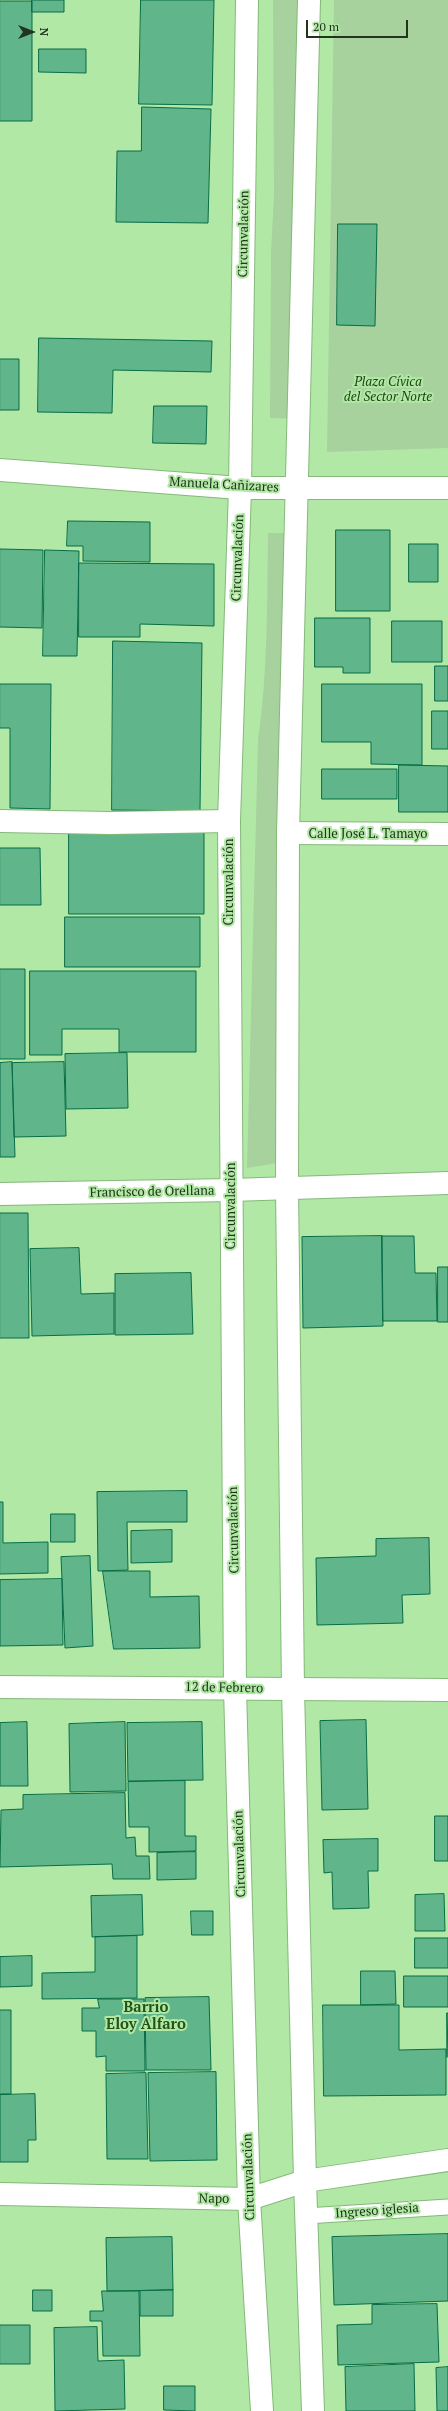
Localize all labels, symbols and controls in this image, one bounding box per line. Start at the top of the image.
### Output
north arrow [12,12,52,52]
scale bar [308,12,410,38]
text: 20 m [313,19,339,34]
text: N [37,28,51,36]
street label: Circunvalación [235,190,253,278]
park label: Plaza Cívica del Sector Norte [344,374,432,405]
street label: Manuela Cañizares [169,474,279,496]
street label: Circunvalación [229,514,247,602]
street label: Calle José L. Tamayo [309,826,427,842]
street label: Circunvalación [221,838,237,926]
street label: Circunvalación [223,1162,239,1250]
street label: Francisco de Orellana [89,1183,215,1201]
street label: Circunvalación [225,1486,243,1574]
street label: 12 de Febrero [185,1680,263,1696]
street label: Circunvalación [231,1810,249,1898]
district label: Barrio Eloy Alfaro [106,1999,186,2034]
street label: Circunvalación [240,2133,258,2221]
street label: Napo [199,2191,229,2207]
street label: Ingreso iglesia [335,2200,419,2222]

